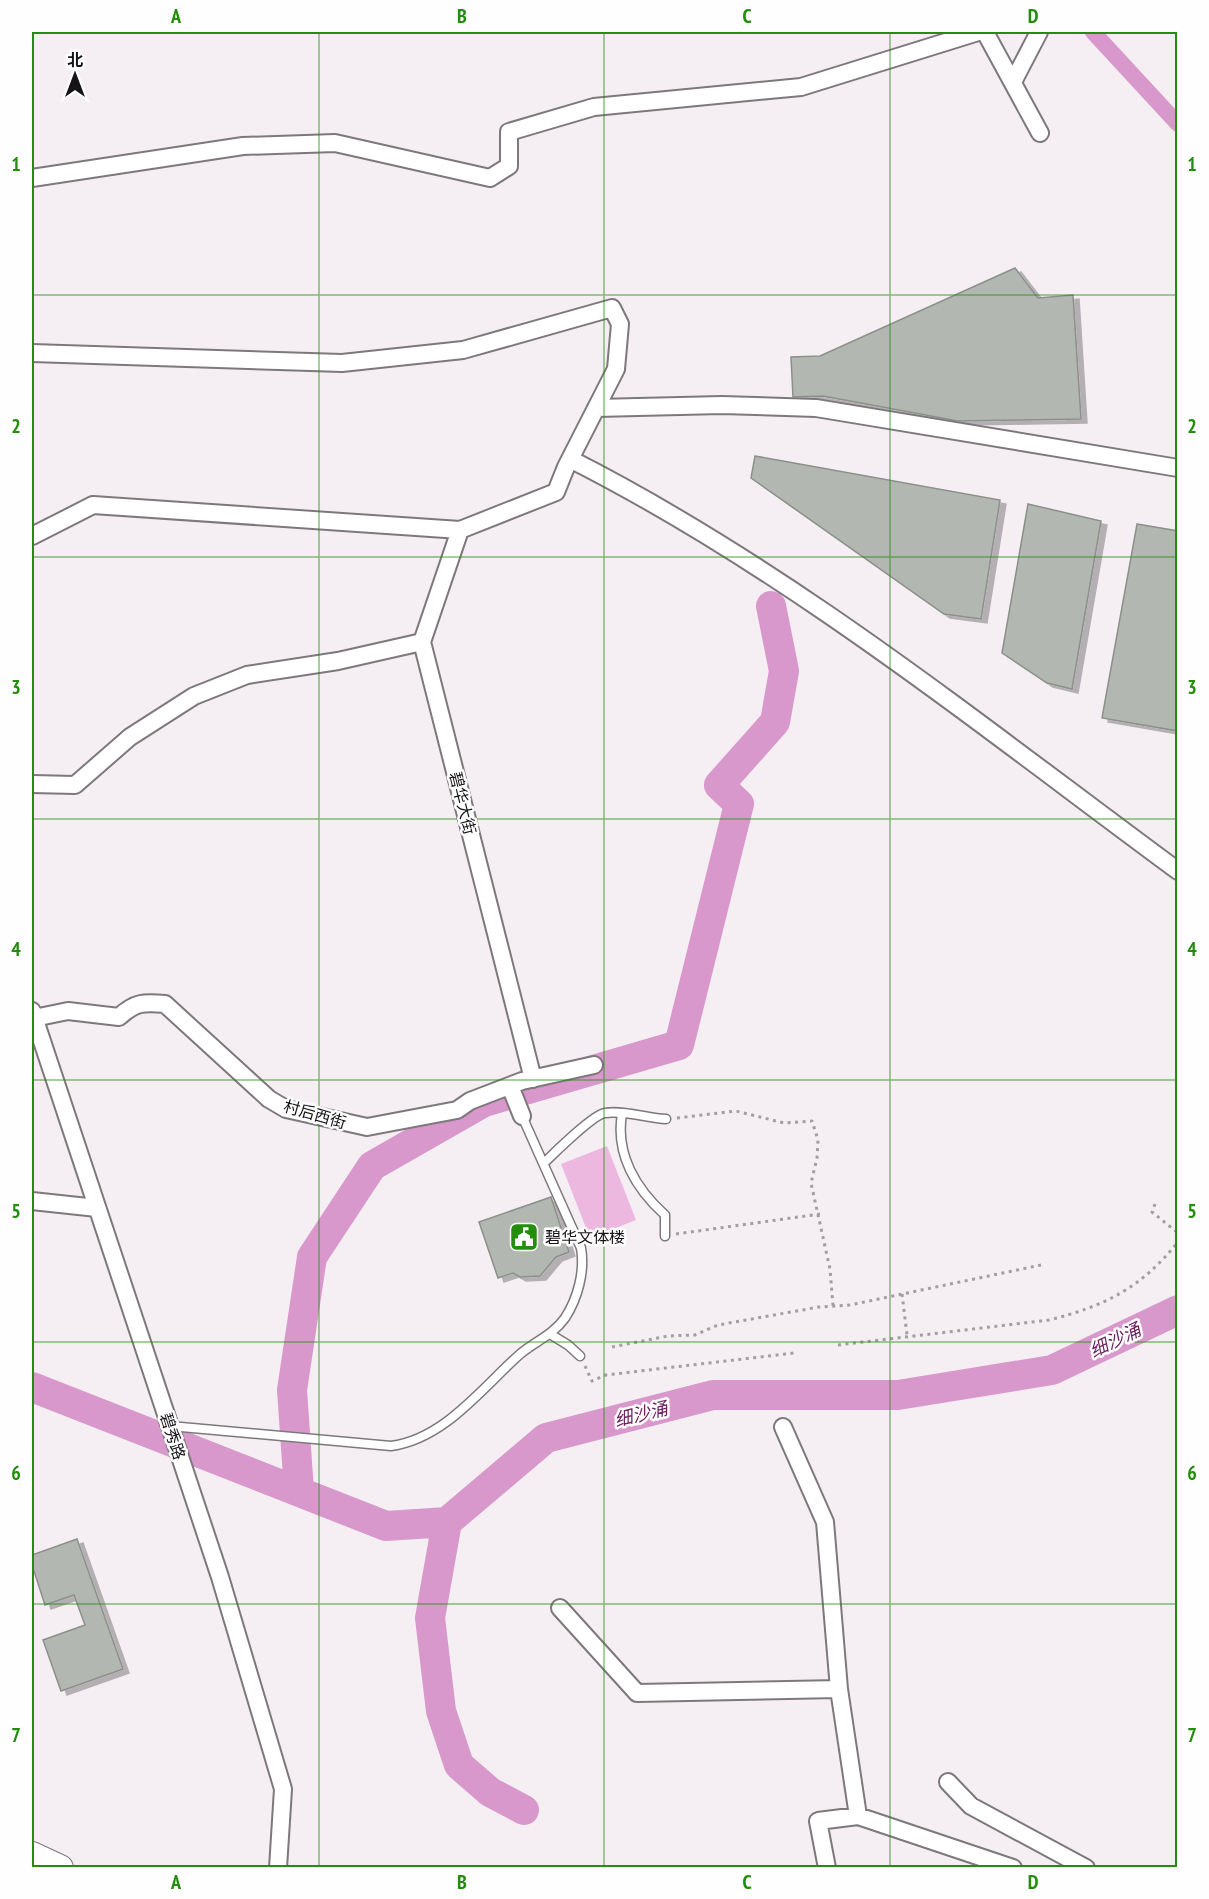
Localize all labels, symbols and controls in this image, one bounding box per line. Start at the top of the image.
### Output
text: A [170,3,182,29]
text: B [457,3,467,29]
text: C [742,3,752,29]
text: D [1028,3,1039,29]
north arrow [45,45,105,105]
text: 北 [67,50,83,70]
text: 1 [11,151,21,177]
text: 1 [1187,151,1197,177]
text: 2 [11,413,21,439]
text: 2 [1187,413,1197,439]
text: 3 [11,674,21,700]
text: 3 [1187,674,1197,700]
street label: 碧华大街 [446,770,480,836]
text: 4 [11,936,21,962]
text: 4 [1187,936,1197,962]
street label: 村后西街 [281,1096,349,1132]
text: 5 [11,1198,21,1224]
text: 5 [1187,1198,1197,1224]
public building icon: 碧华文体楼 [508,1221,540,1253]
place label: 碧华文体楼 [545,1227,625,1247]
water label: 细沙涌 [1086,1317,1146,1362]
water label: 细沙涌 [612,1396,672,1432]
street label: 碧秀路 [156,1410,190,1462]
text: 6 [11,1460,21,1486]
text: 6 [1187,1460,1197,1486]
text: 7 [11,1722,21,1748]
text: 7 [1187,1722,1197,1748]
text: A [170,1869,182,1895]
text: B [457,1869,467,1895]
text: C [742,1869,752,1895]
text: D [1028,1869,1039,1895]

